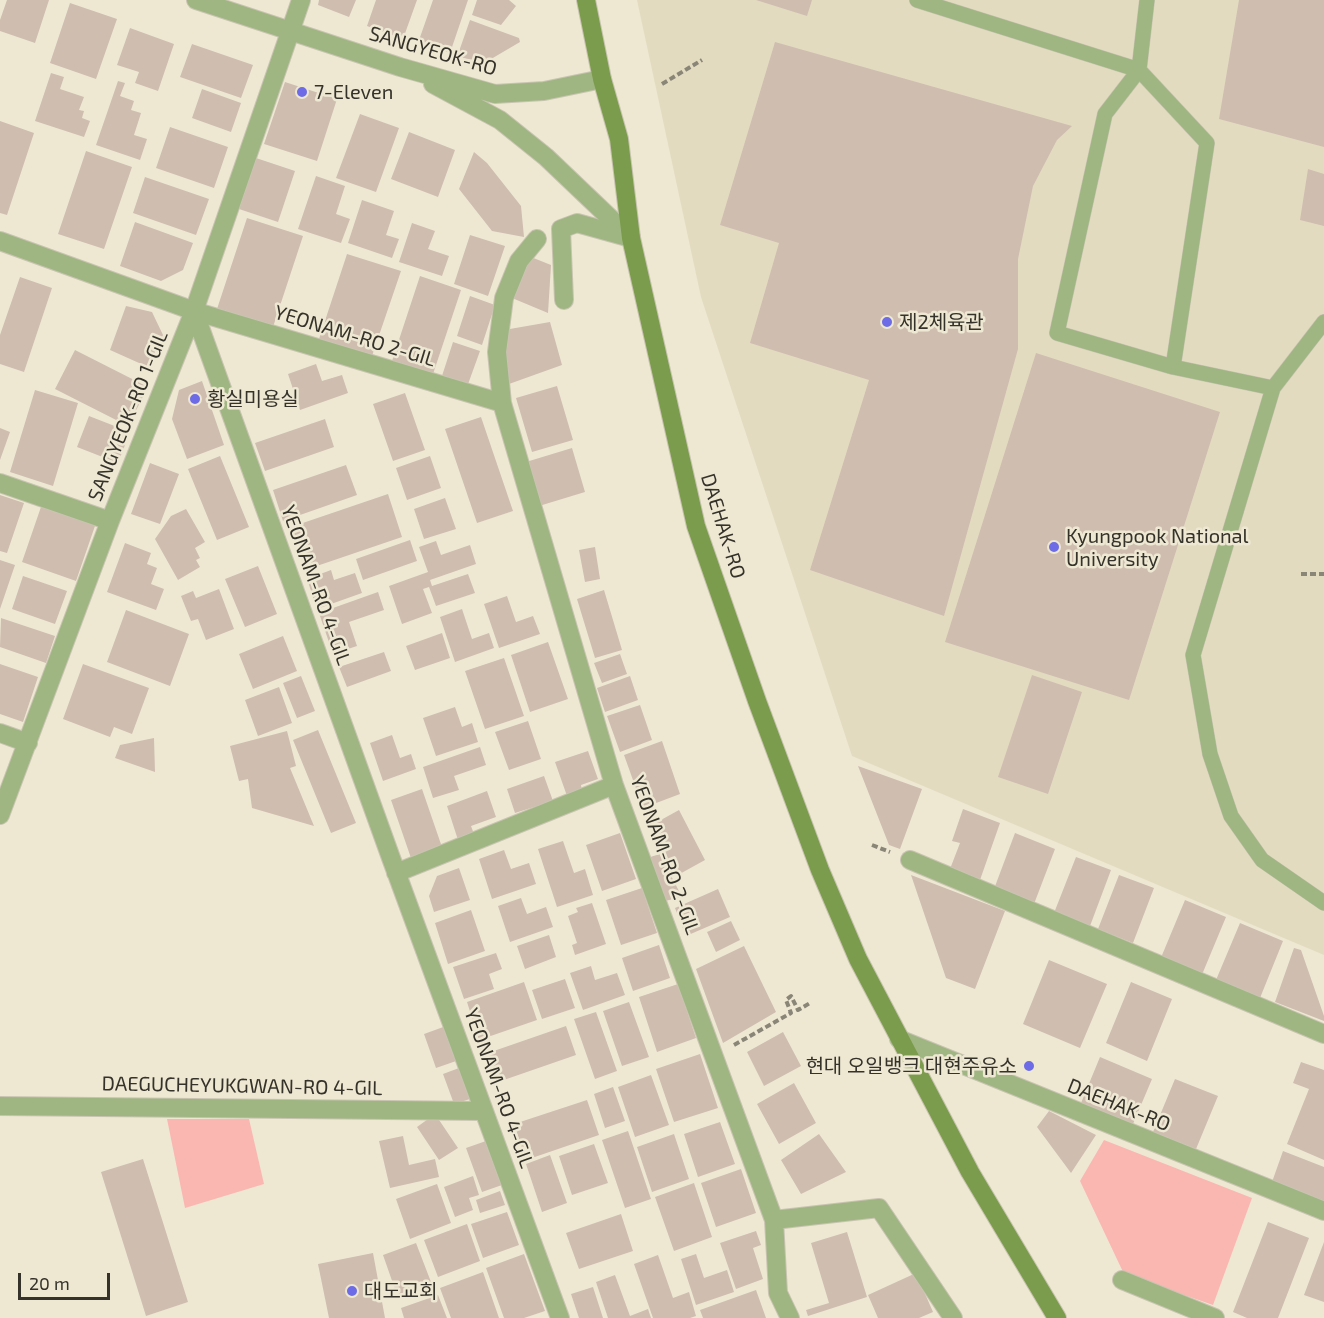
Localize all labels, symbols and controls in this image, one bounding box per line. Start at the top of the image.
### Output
street label: SANGYEOK-RO [366,21,500,81]
place label: 7-Eleven [314,80,393,104]
marker: 7-Eleven [295,85,309,99]
street label: YEONAM-RO 2-GIL [272,300,438,372]
place label: 제2체육관 [899,310,984,334]
marker: 제2체육관 [880,315,894,329]
street label: SANGYEOK-RO 1-GIL [83,327,173,505]
place label: 황실미용실 [207,387,299,411]
marker: 황실미용실 [188,392,202,406]
street label: DAEHAK-RO [696,470,750,582]
street label: YEONAM-RO 4-GIL [276,502,356,668]
place label: Kyungpook National University [1066,524,1249,571]
marker: Kyungpook National University [1047,540,1061,554]
street label: YEONAM-RO 2-GIL [625,772,705,938]
street label: YEONAM-RO 4-GIL [459,1005,539,1171]
place label: 현대 오일뱅크 대현주유소 [806,1054,1017,1078]
marker: 현대 오일뱅크 대현주유소 [1022,1059,1036,1073]
street label: DAEGUCHEYUKGWAN-RO 4-GIL [101,1072,383,1100]
street label: DAEHAK-RO [1064,1074,1174,1136]
scale bar [21,1261,112,1299]
text: 20 m [29,1272,70,1294]
place label: 대도교회 [364,1279,438,1303]
marker: 대도교회 [345,1284,359,1298]

